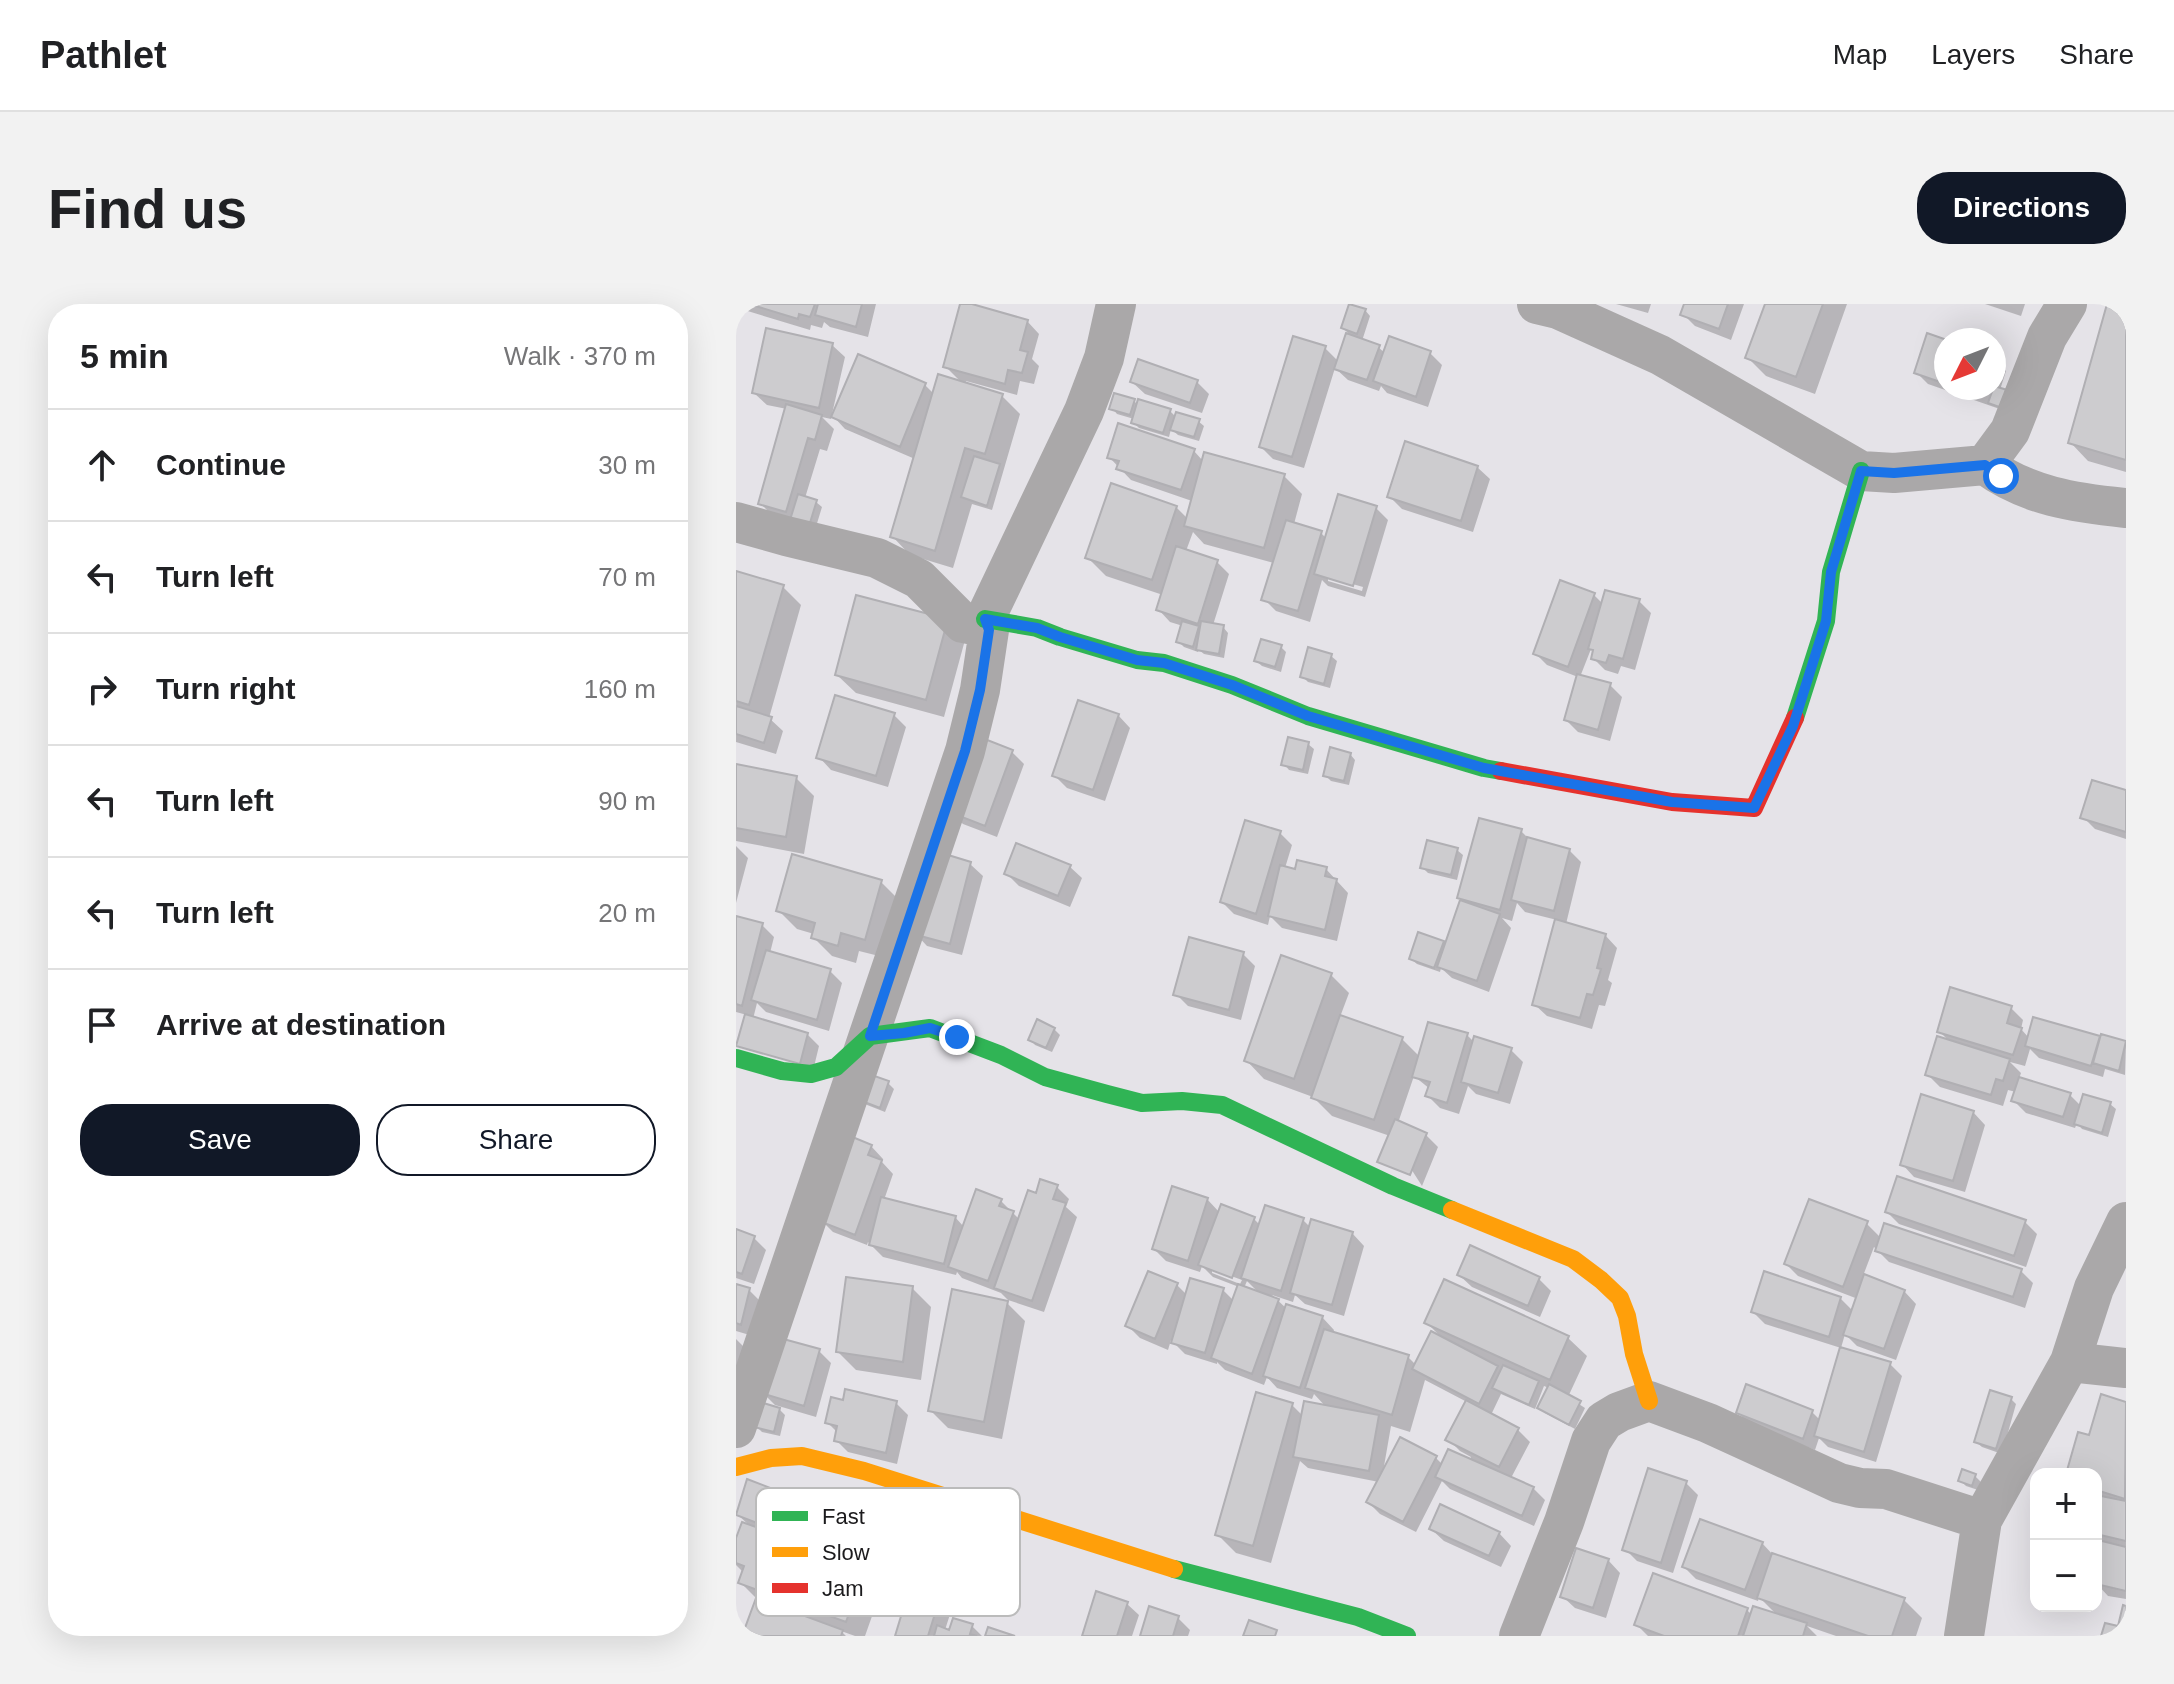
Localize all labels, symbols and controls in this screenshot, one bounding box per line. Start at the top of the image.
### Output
text: Pathlet [40,34,167,76]
text: Map [1833,39,1887,70]
text: Layers [1931,39,2015,70]
text: Share [2059,39,2134,70]
button: Directions [1917,172,2126,244]
text: Find us [48,177,247,240]
north arrow [1934,328,2006,400]
text: 5 min [80,337,169,375]
text: Walk · 370 m [504,341,656,371]
icon: ahead [80,443,124,487]
text: Continue [156,448,286,481]
text: 30 m [598,450,656,480]
route start [1983,458,2019,494]
icon: left [80,555,124,599]
text: Turn left [156,560,274,593]
text: 70 m [598,562,656,592]
icon: right [80,667,124,711]
text: Turn right [156,672,295,705]
text: 160 m [584,674,656,704]
icon: left [80,779,124,823]
text: Turn left [156,784,274,817]
text: 90 m [598,786,656,816]
icon: left [80,891,124,935]
text: Turn left [156,896,274,929]
text: 20 m [598,898,656,928]
icon: arrive [80,1003,124,1047]
text: Arrive at destination [156,1008,446,1041]
route end [939,1019,975,1055]
button: Save [80,1104,360,1176]
button: Share [376,1104,656,1176]
map controls [2030,1468,2102,1612]
button: + [2030,1468,2102,1540]
legend [756,1488,1020,1616]
text: Fast [822,1504,865,1529]
text: Slow [822,1540,870,1565]
button: − [2030,1540,2102,1612]
text: Jam [822,1576,864,1601]

